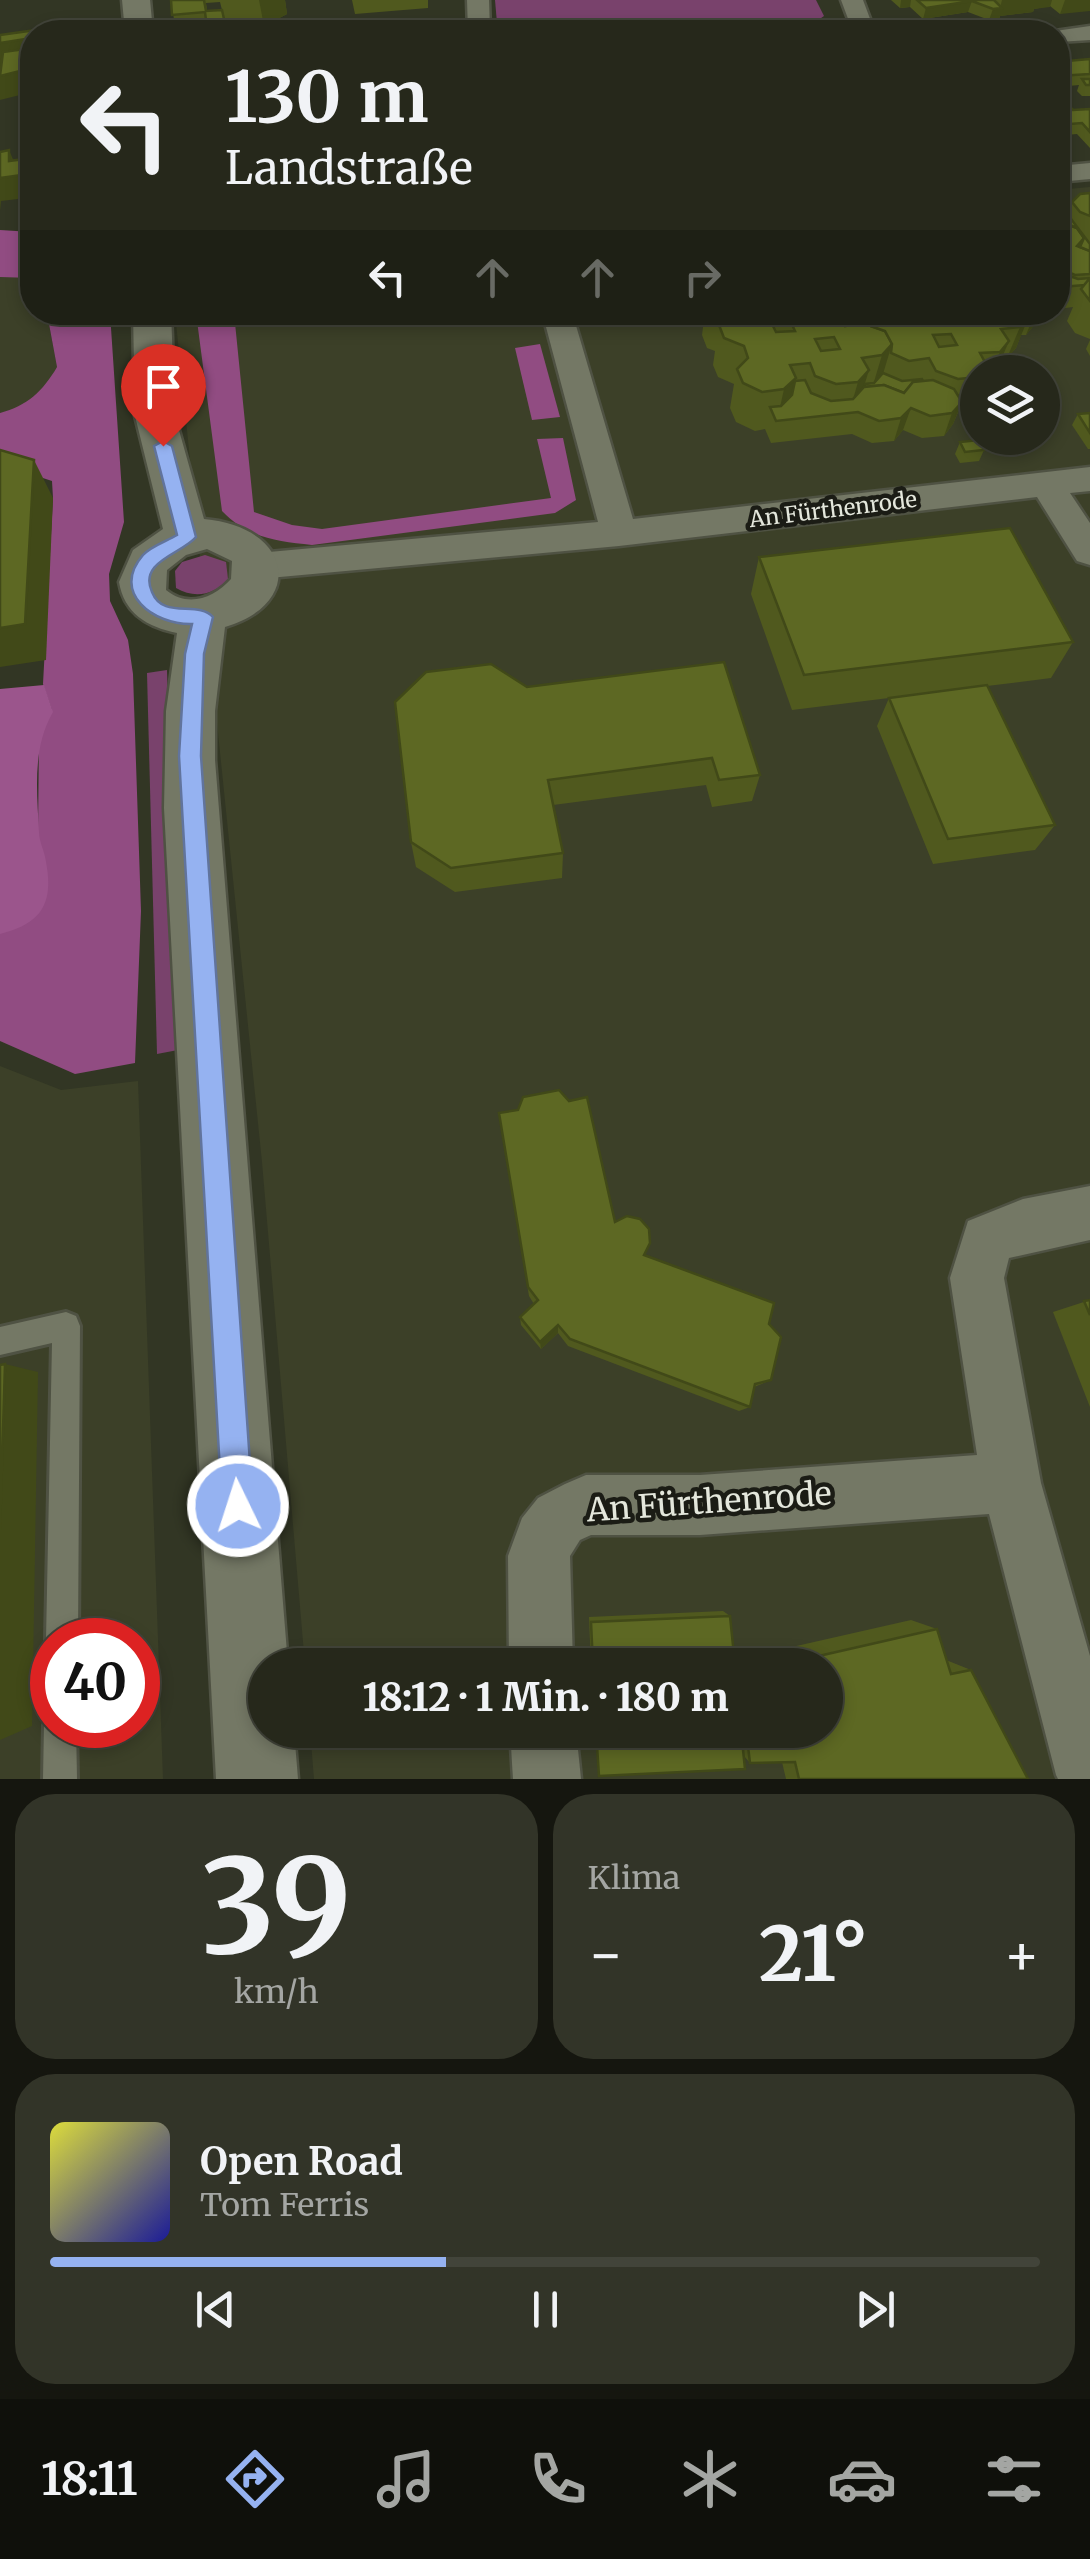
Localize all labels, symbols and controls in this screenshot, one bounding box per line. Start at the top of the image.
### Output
text: 130 m [225,53,429,141]
icon: left [60,60,190,190]
text: Landstraße [225,140,473,196]
icon: left [360,250,415,305]
icon: ahead [465,250,520,305]
icon: ahead [570,250,625,305]
icon: right [675,250,730,305]
pin [121,344,206,447]
map controls [960,355,1060,455]
button: layers [960,355,1060,455]
icon: arrive [136,359,191,414]
street label: An Fürthenrode [747,485,918,533]
position arrow [186,1454,290,1558]
street label: An Fürthenrode [584,1473,833,1531]
speed limit sign: 40 [30,1618,160,1748]
text: 18:12 · 1 Min. · 180 m [362,1674,729,1721]
text: 39 [201,1825,352,1988]
text: Klima [588,1858,680,1898]
text: 21° [759,1907,868,2001]
text: − [588,1920,624,1989]
text: + [1003,1920,1040,1989]
text: km/h [234,1972,319,2012]
text: Open Road [200,2138,403,2185]
text: Tom Ferris [200,2185,369,2225]
icon: previous [188,2282,243,2337]
icon: pause [518,2282,573,2337]
icon: next [848,2282,903,2337]
icon: directions [220,2444,290,2514]
icon: music [371,2444,441,2514]
icon: phone [523,2444,593,2514]
icon: climate [675,2444,745,2514]
icon: car [827,2444,897,2514]
icon: filters [979,2444,1049,2514]
text: 18:11 [41,2451,138,2507]

